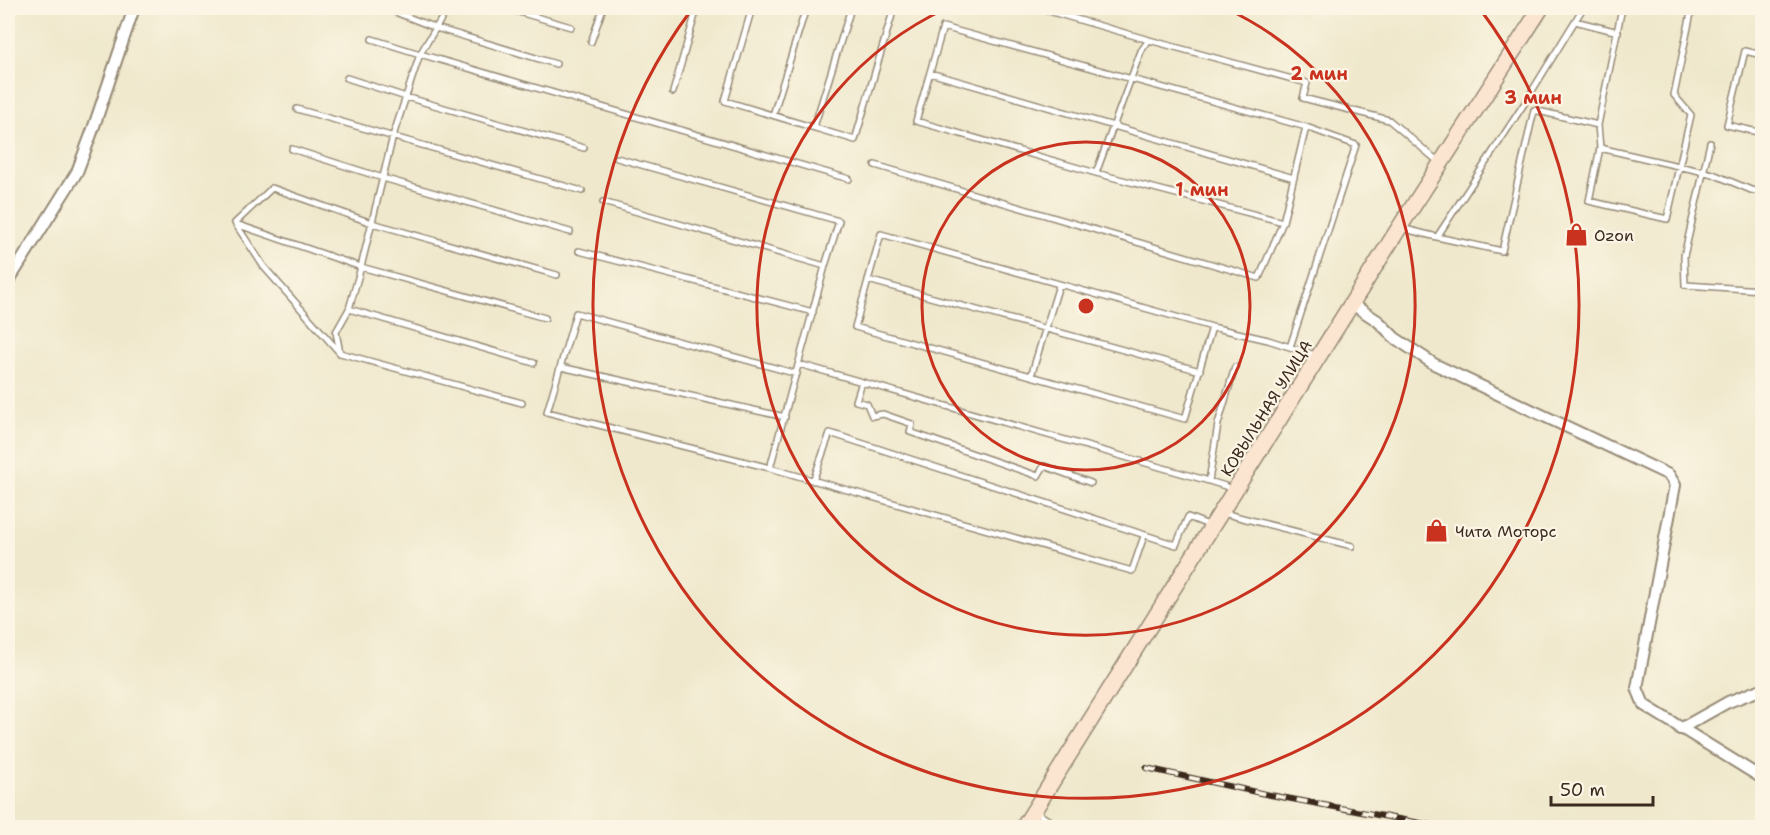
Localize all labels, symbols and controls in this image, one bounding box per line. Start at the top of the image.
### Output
text: 2 мин [1290,62,1348,86]
text: 3 мин [1504,86,1562,110]
text: 1 мин [1175,178,1229,202]
shop icon: Ozon [1563,222,1589,248]
place label: Ozon [1594,225,1634,246]
centre of rings [1076,296,1096,316]
street label: КОВЫЛЬНАЯ УЛИЦА [1216,336,1317,481]
shop icon: Чита Моторс [1424,518,1450,544]
place label: Чита Моторс [1455,521,1557,542]
scale bar [1551,769,1653,807]
text: 50 m [1560,778,1605,802]

